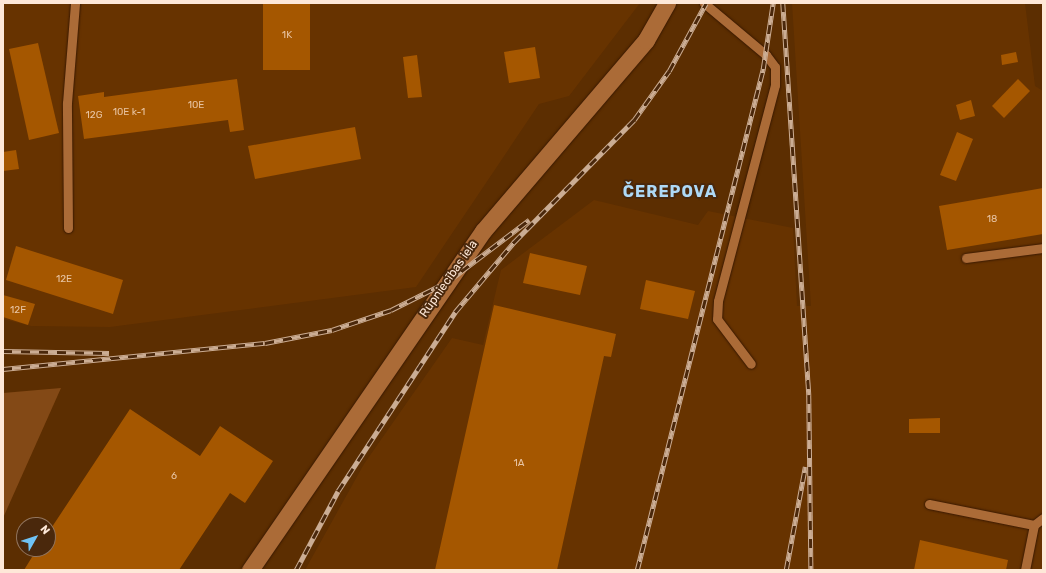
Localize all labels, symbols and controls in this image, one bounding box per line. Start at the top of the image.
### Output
house number: 1K [282,30,292,42]
house number: 10E [188,100,204,112]
house number: 10E k-1 [113,107,145,119]
house number: 12G [86,110,102,122]
district label: ČEREPOVA [623,182,717,202]
house number: 18 [987,214,997,226]
street label: Rūpniecības iela [417,238,481,320]
house number: 12E [56,274,72,286]
house number: 12F [10,305,26,317]
house number: 1A [514,458,524,470]
house number: 6 [171,471,177,483]
north arrow [16,517,56,557]
text: N [37,523,52,537]

